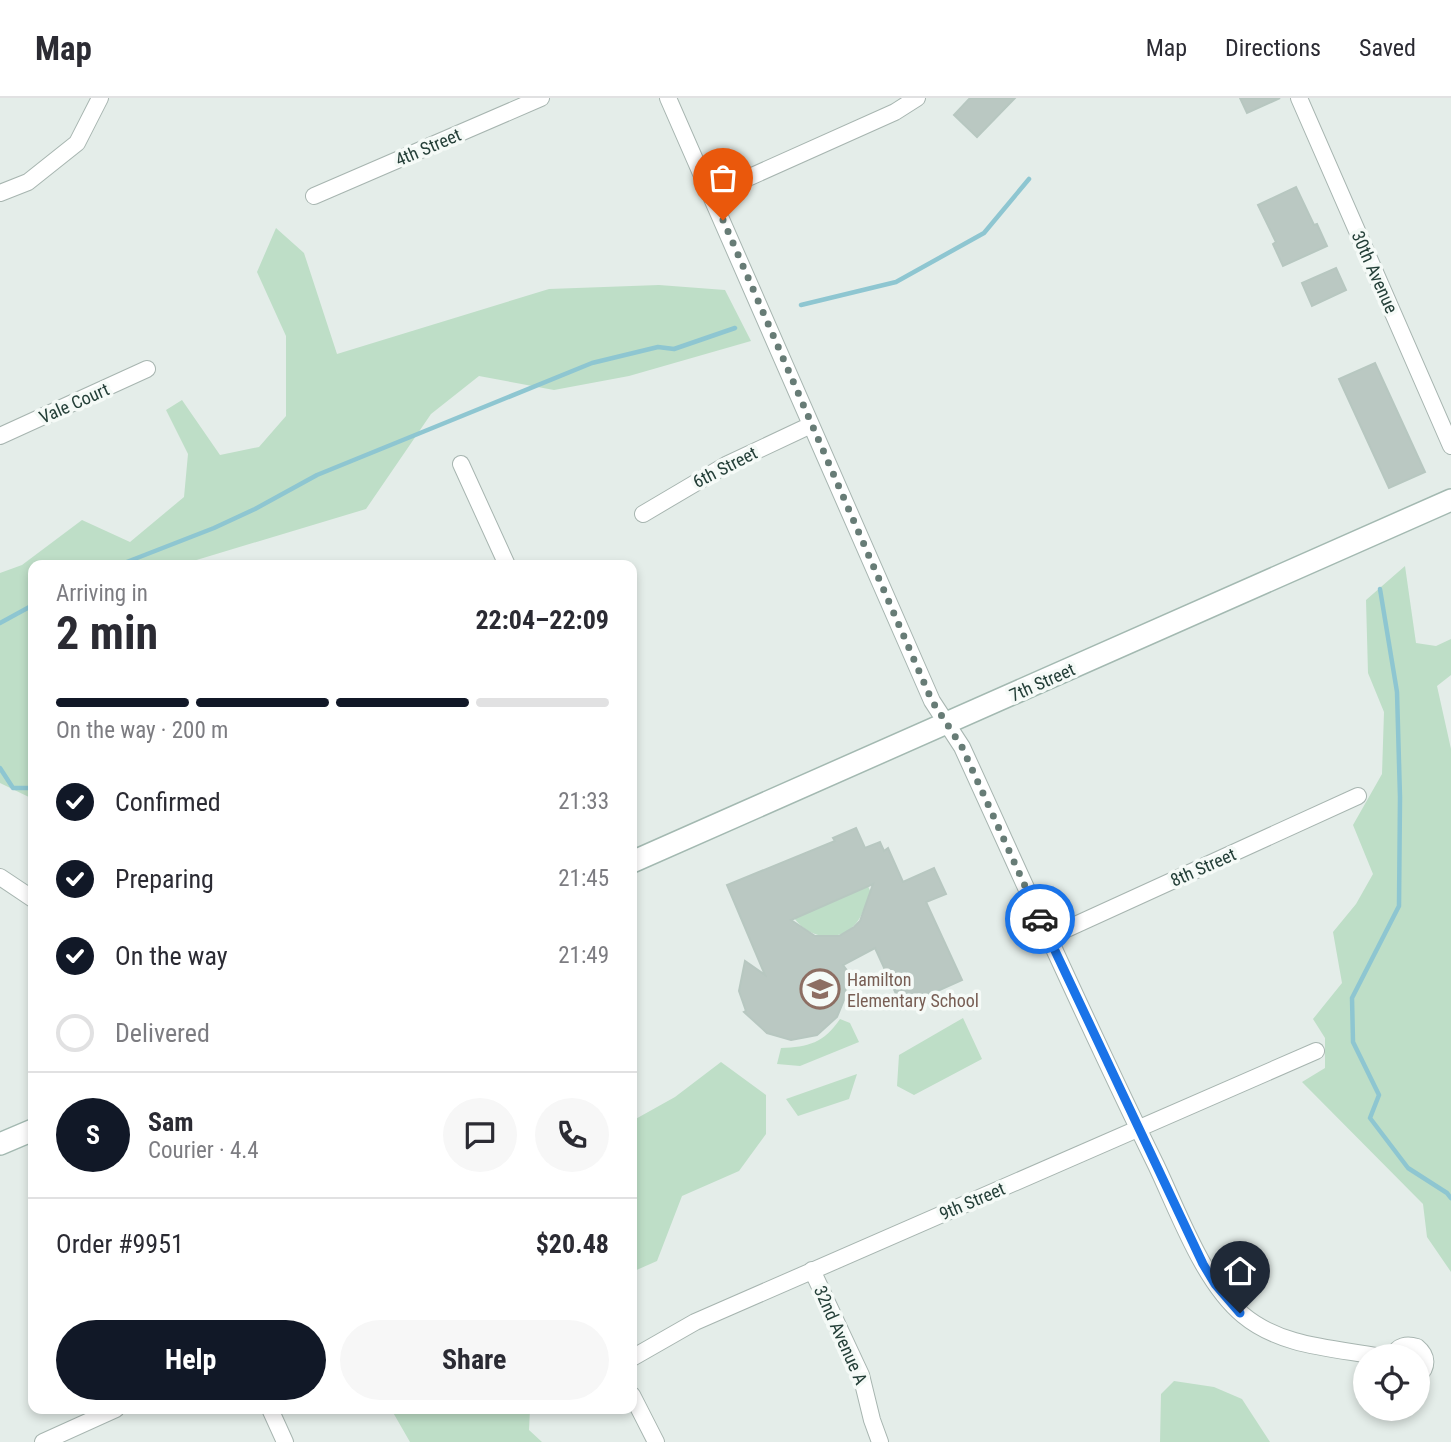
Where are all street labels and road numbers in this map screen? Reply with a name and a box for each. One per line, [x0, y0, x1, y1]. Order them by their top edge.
street label: 4th Street [392, 124, 464, 170]
street label: 30th Avenue [1348, 228, 1402, 316]
street label: Vale Court [36, 378, 112, 428]
street label: 6th Street [689, 442, 761, 492]
street label: 7th Street [1006, 658, 1078, 706]
street label: 8th Street [1167, 843, 1239, 891]
street label: 9th Street [936, 1178, 1008, 1224]
street label: 32nd Avenue A [810, 1282, 872, 1388]

